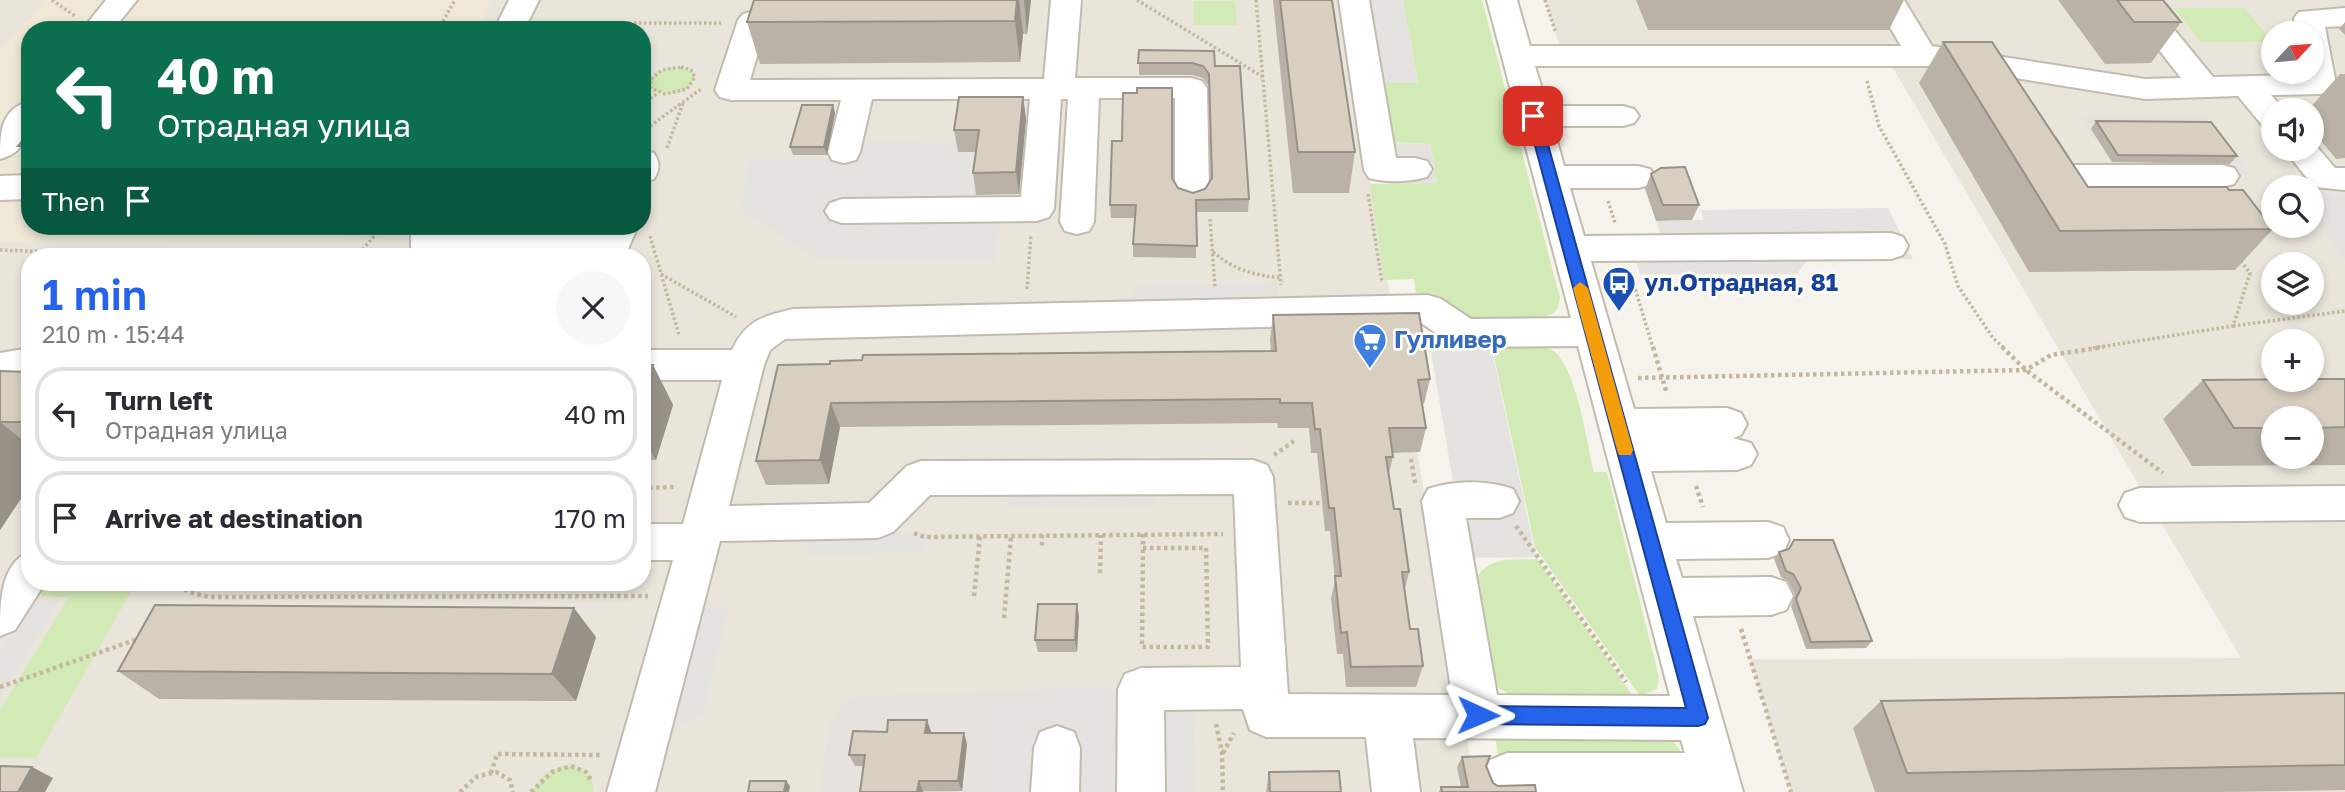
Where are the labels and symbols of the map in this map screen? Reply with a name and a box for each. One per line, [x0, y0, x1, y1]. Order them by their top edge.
north arrow [2261, 21, 2324, 84]
pin [1503, 86, 1563, 146]
bus stop icon: ул.Отрадная, 81 [1600, 264, 1638, 313]
place label: ул.Отрадная, 81 [1644, 267, 1838, 296]
supermarket icon: Гулливер [1351, 321, 1389, 370]
place label: Гулливер [1394, 324, 1507, 353]
position arrow [1441, 678, 1515, 752]

